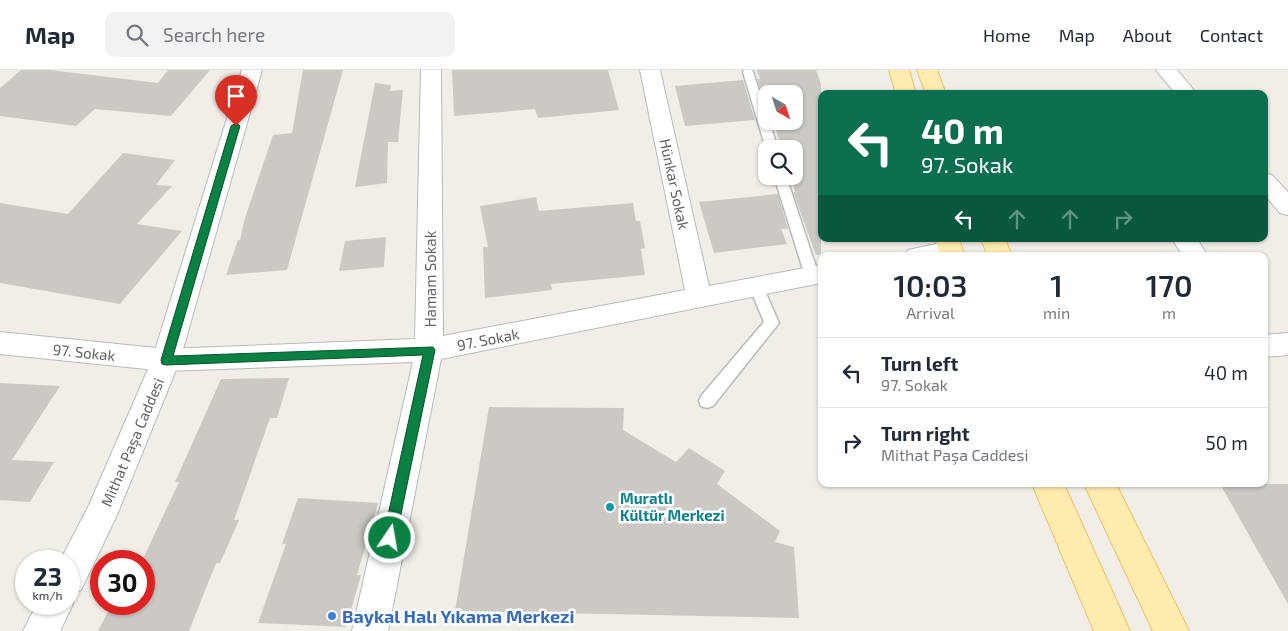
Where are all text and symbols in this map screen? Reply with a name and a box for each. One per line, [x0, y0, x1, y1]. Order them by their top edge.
search box [105, 12, 455, 57]
text: Map [25, 20, 75, 49]
icon: search [123, 21, 151, 49]
text: Search here [163, 23, 265, 46]
text: Home [983, 24, 1031, 46]
text: Map [1059, 24, 1095, 46]
text: About [1123, 24, 1172, 46]
text: Contact [1200, 24, 1263, 46]
pin [215, 75, 257, 126]
icon: arrive [222, 82, 250, 110]
north arrow [758, 85, 802, 130]
map controls [758, 85, 803, 185]
text: 40 m [921, 109, 1004, 151]
icon: left [838, 110, 903, 175]
street label: Hünkar Sokak [657, 137, 694, 232]
button: search [758, 140, 803, 185]
text: 97. Sokak [921, 151, 1013, 177]
icon: left [950, 205, 978, 233]
icon: ahead [1003, 205, 1031, 233]
icon: ahead [1056, 205, 1084, 233]
icon: right [1109, 205, 1137, 233]
street label: Hamam Sokak [421, 230, 439, 327]
text: 10:03 [893, 267, 967, 303]
text: 1 [1050, 267, 1063, 303]
text: 170 [1146, 267, 1192, 303]
text: Arrival [906, 303, 955, 322]
text: min [1043, 303, 1070, 322]
text: m [1162, 303, 1176, 322]
street label: 97. Sokak [455, 324, 521, 354]
street label: 97. Sokak [52, 340, 117, 364]
text: Turn left [881, 352, 958, 375]
icon: left [838, 359, 866, 387]
text: 40 m [1204, 361, 1248, 384]
street label: Mithat Paşa Caddesi [97, 375, 168, 510]
text: 97. Sokak [881, 375, 948, 394]
text: Turn right [881, 422, 969, 445]
icon: right [838, 429, 866, 457]
text: 50 m [1205, 431, 1248, 454]
text: Mithat Paşa Caddesi [881, 445, 1028, 464]
place label: Muratlı Kültür Merkezi [620, 489, 725, 524]
marker: Muratlı Kültür Merkezi [604, 501, 616, 513]
position arrow [363, 511, 415, 563]
speed limit sign: 30 [90, 550, 155, 615]
text: 23 [33, 561, 62, 591]
text: km/h [33, 588, 62, 602]
place label: Baykal Halı Yıkama Merkezi [342, 605, 575, 627]
marker: Baykal Halı Yıkama Merkezi [326, 610, 338, 622]

